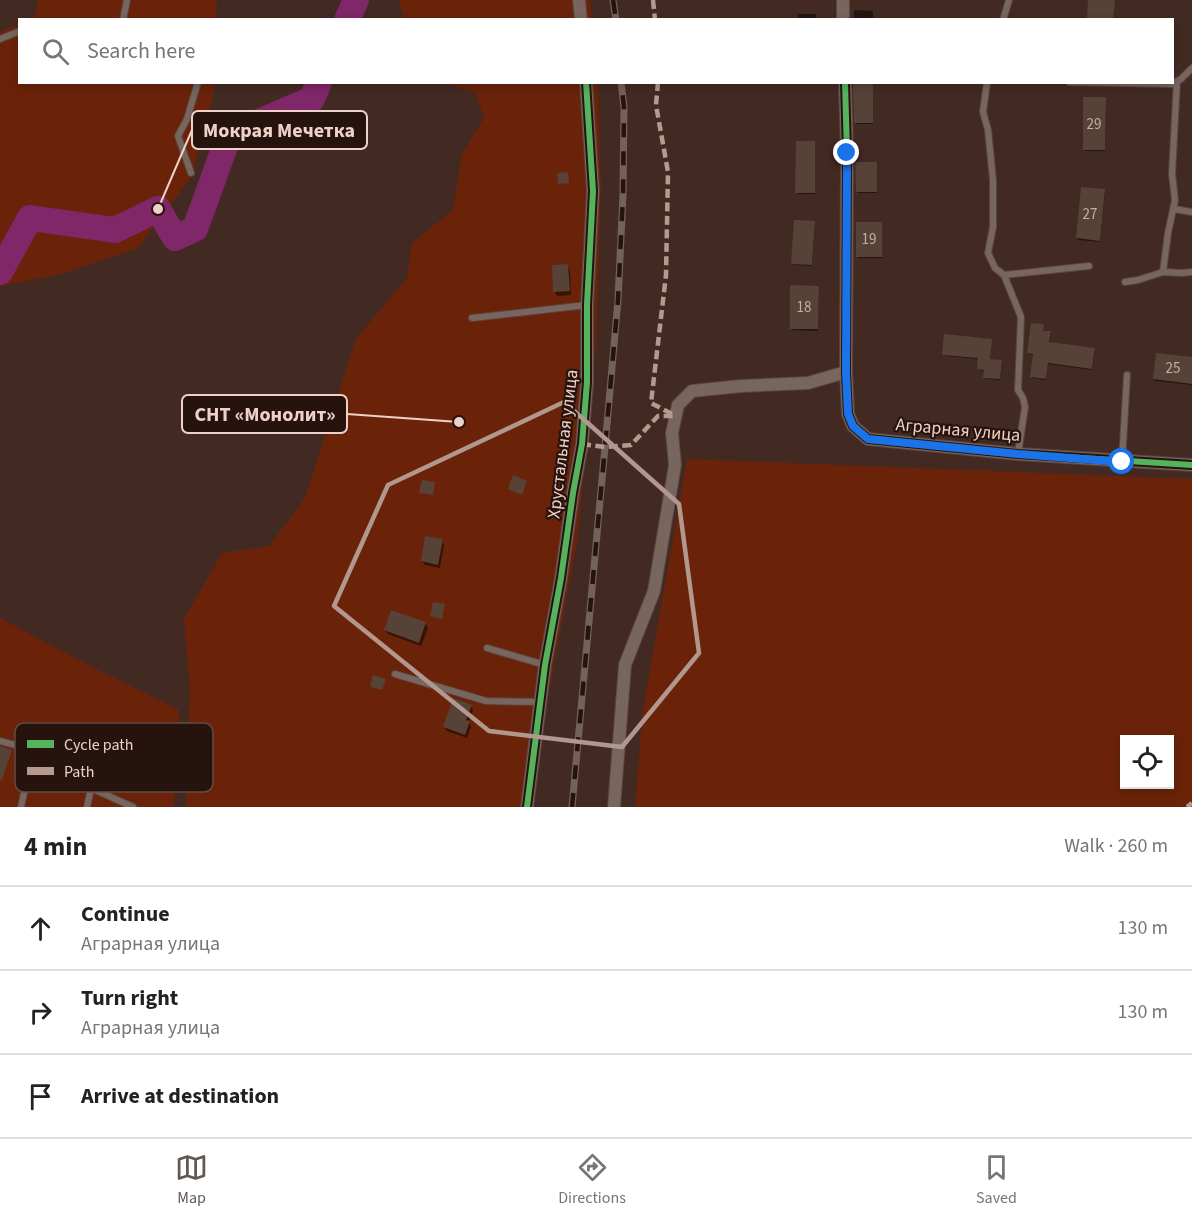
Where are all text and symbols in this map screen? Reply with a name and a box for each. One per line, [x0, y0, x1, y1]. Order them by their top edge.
search box [18, 18, 1174, 84]
icon: search [39, 35, 72, 68]
text: Search here [87, 35, 195, 67]
callout: Мокрая Мечетка [192, 111, 367, 149]
house number: 29 [1087, 114, 1101, 135]
text: Мокрая Мечетка [203, 117, 355, 145]
route end [833, 139, 859, 165]
house number: 27 [1083, 204, 1097, 225]
house number: 19 [862, 229, 876, 250]
house number: 18 [797, 297, 811, 318]
house number: 25 [1166, 358, 1180, 379]
street label: Хрустальная улица [541, 368, 585, 520]
callout: СНТ «Монолит» [182, 395, 347, 433]
text: СНТ «Монолит» [194, 401, 336, 429]
street label: Аграрная улица [895, 412, 1021, 448]
route start [1108, 448, 1134, 474]
legend [15, 723, 213, 792]
text: Cycle path [64, 734, 133, 756]
map controls [1120, 735, 1174, 789]
button: locate [1120, 735, 1174, 789]
text: Path [64, 761, 94, 783]
text: 4 min [24, 828, 87, 865]
text: Walk · 260 m [1064, 832, 1168, 860]
text: Continue [81, 898, 170, 930]
icon: ahead [24, 912, 57, 945]
text: 130 m [1118, 914, 1168, 942]
text: Аграрная улица [81, 930, 220, 958]
text: Turn right [81, 982, 178, 1014]
icon: right [24, 996, 57, 1029]
text: 130 m [1118, 998, 1168, 1026]
text: Аграрная улица [81, 1014, 220, 1042]
icon: arrive [24, 1080, 57, 1113]
text: Arrive at destination [81, 1080, 279, 1112]
tab: Map [175, 1151, 208, 1209]
tab: Directions [558, 1151, 626, 1209]
tab: Saved [976, 1151, 1017, 1209]

